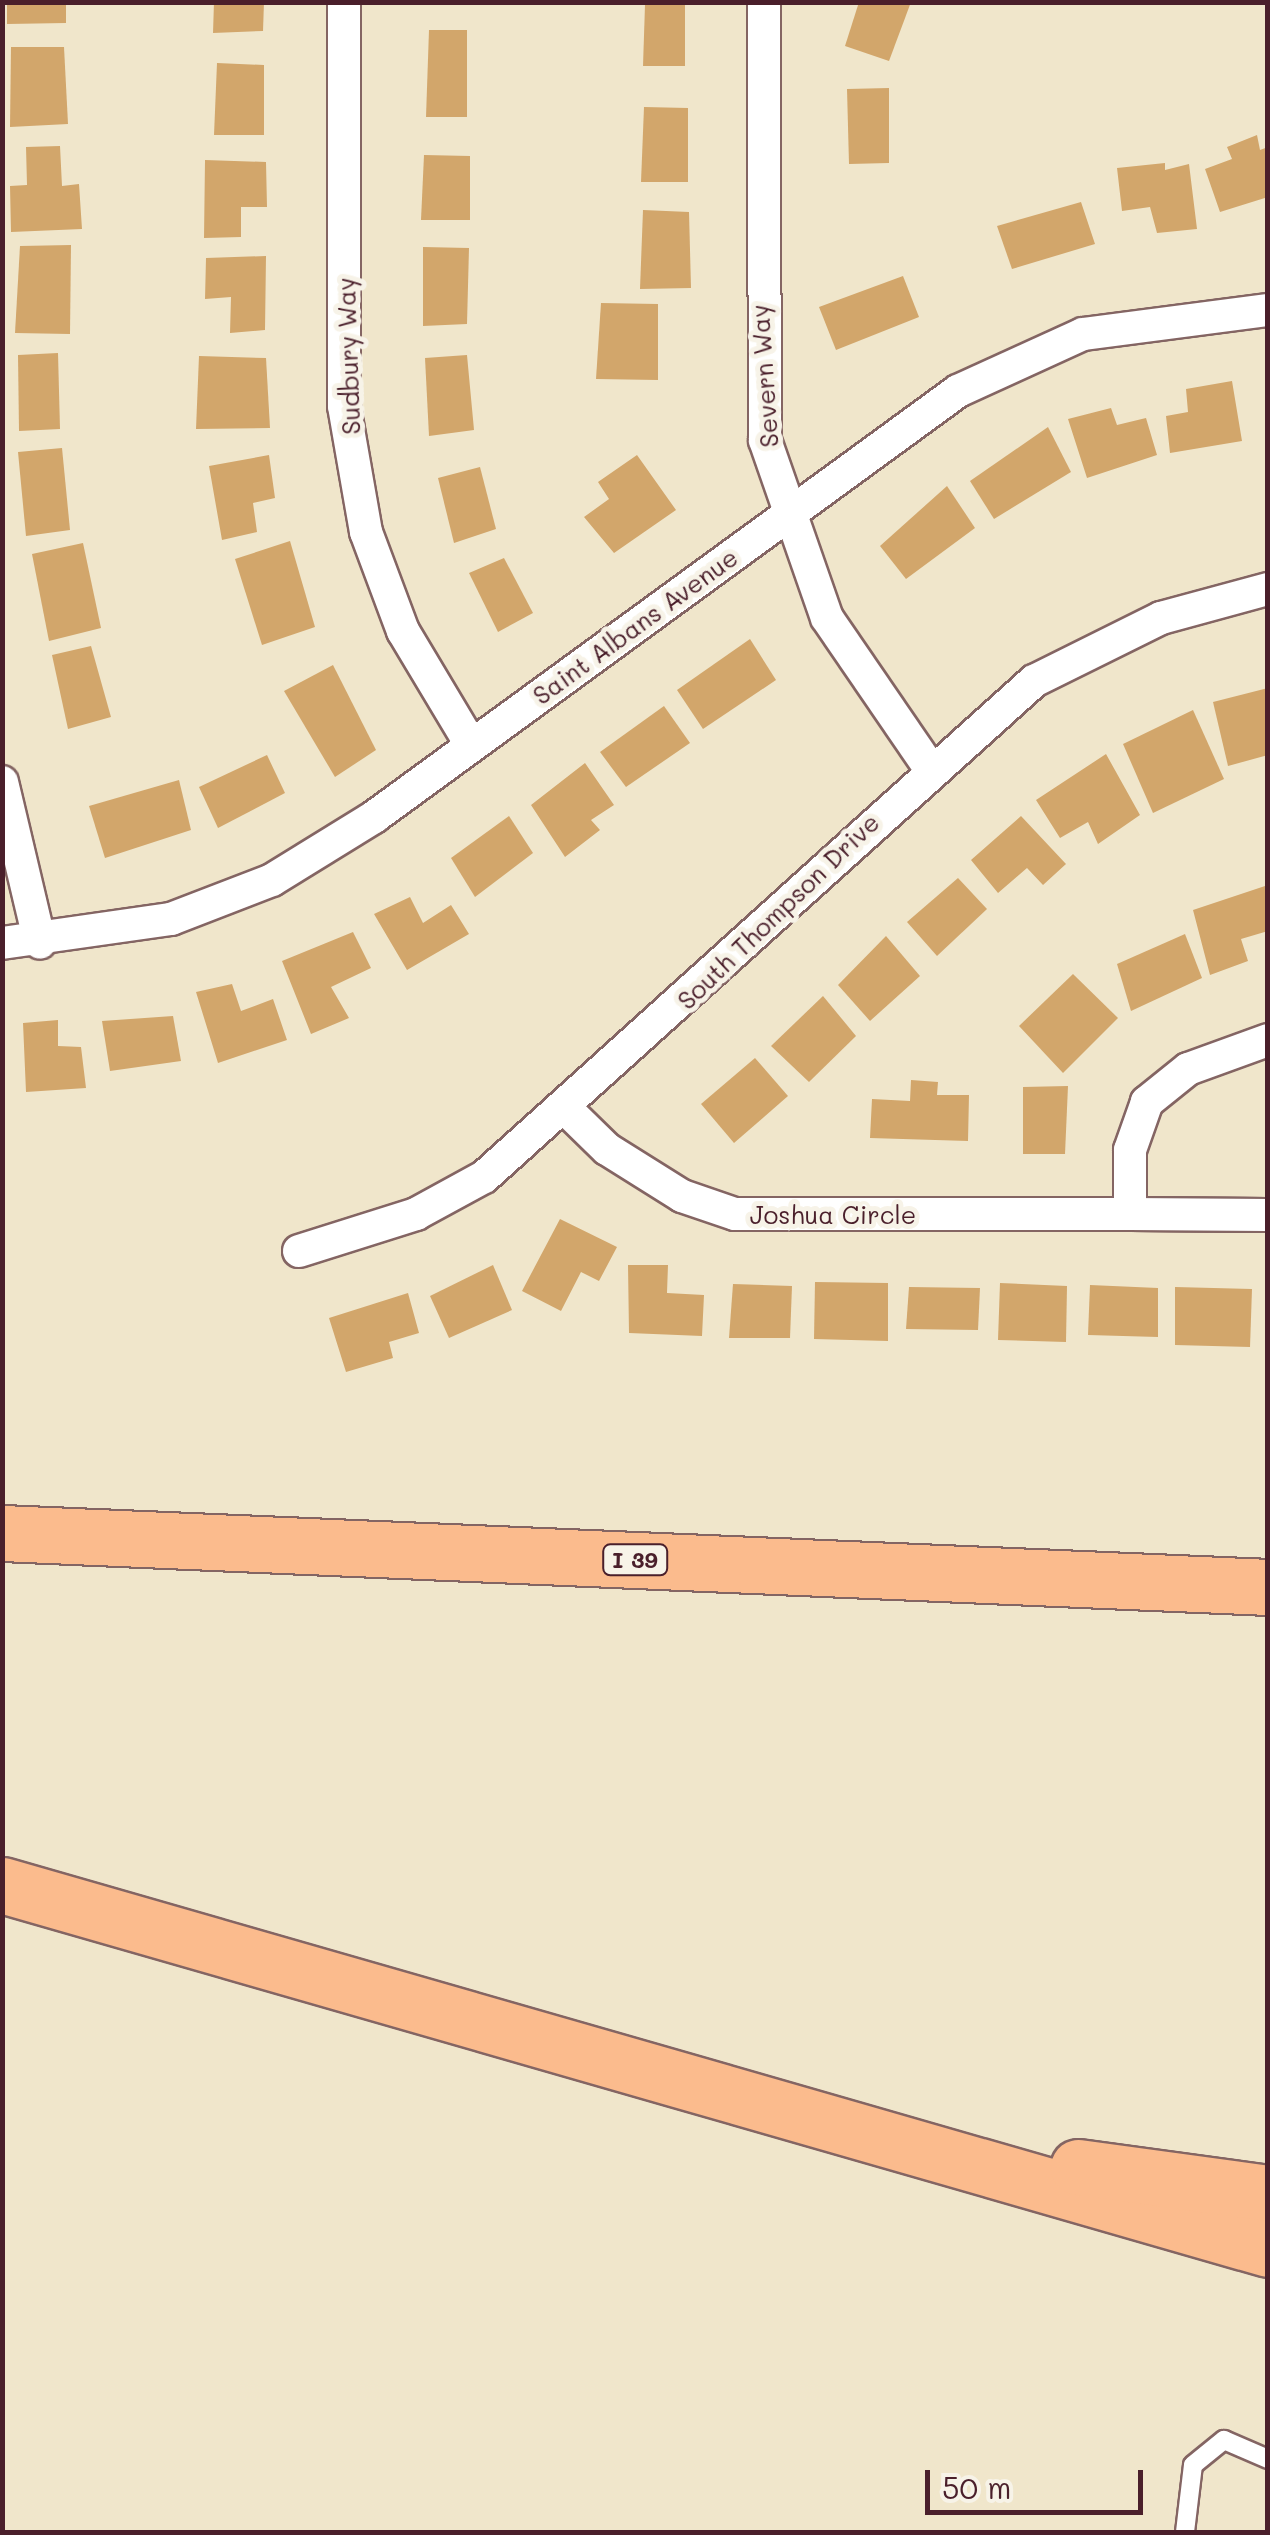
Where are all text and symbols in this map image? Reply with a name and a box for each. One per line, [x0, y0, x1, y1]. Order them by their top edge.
street label: Sudbury Way [330, 277, 366, 435]
street label: Severn Way [744, 304, 784, 448]
street label: Saint Albans Avenue [527, 542, 743, 710]
street label: South Thompson Drive [671, 807, 885, 1015]
street label: Joshua Circle [750, 1199, 916, 1229]
road number: I 39 [600, 1543, 670, 1577]
scale bar [930, 2450, 1148, 2512]
text: 50 m [942, 2467, 1012, 2507]

